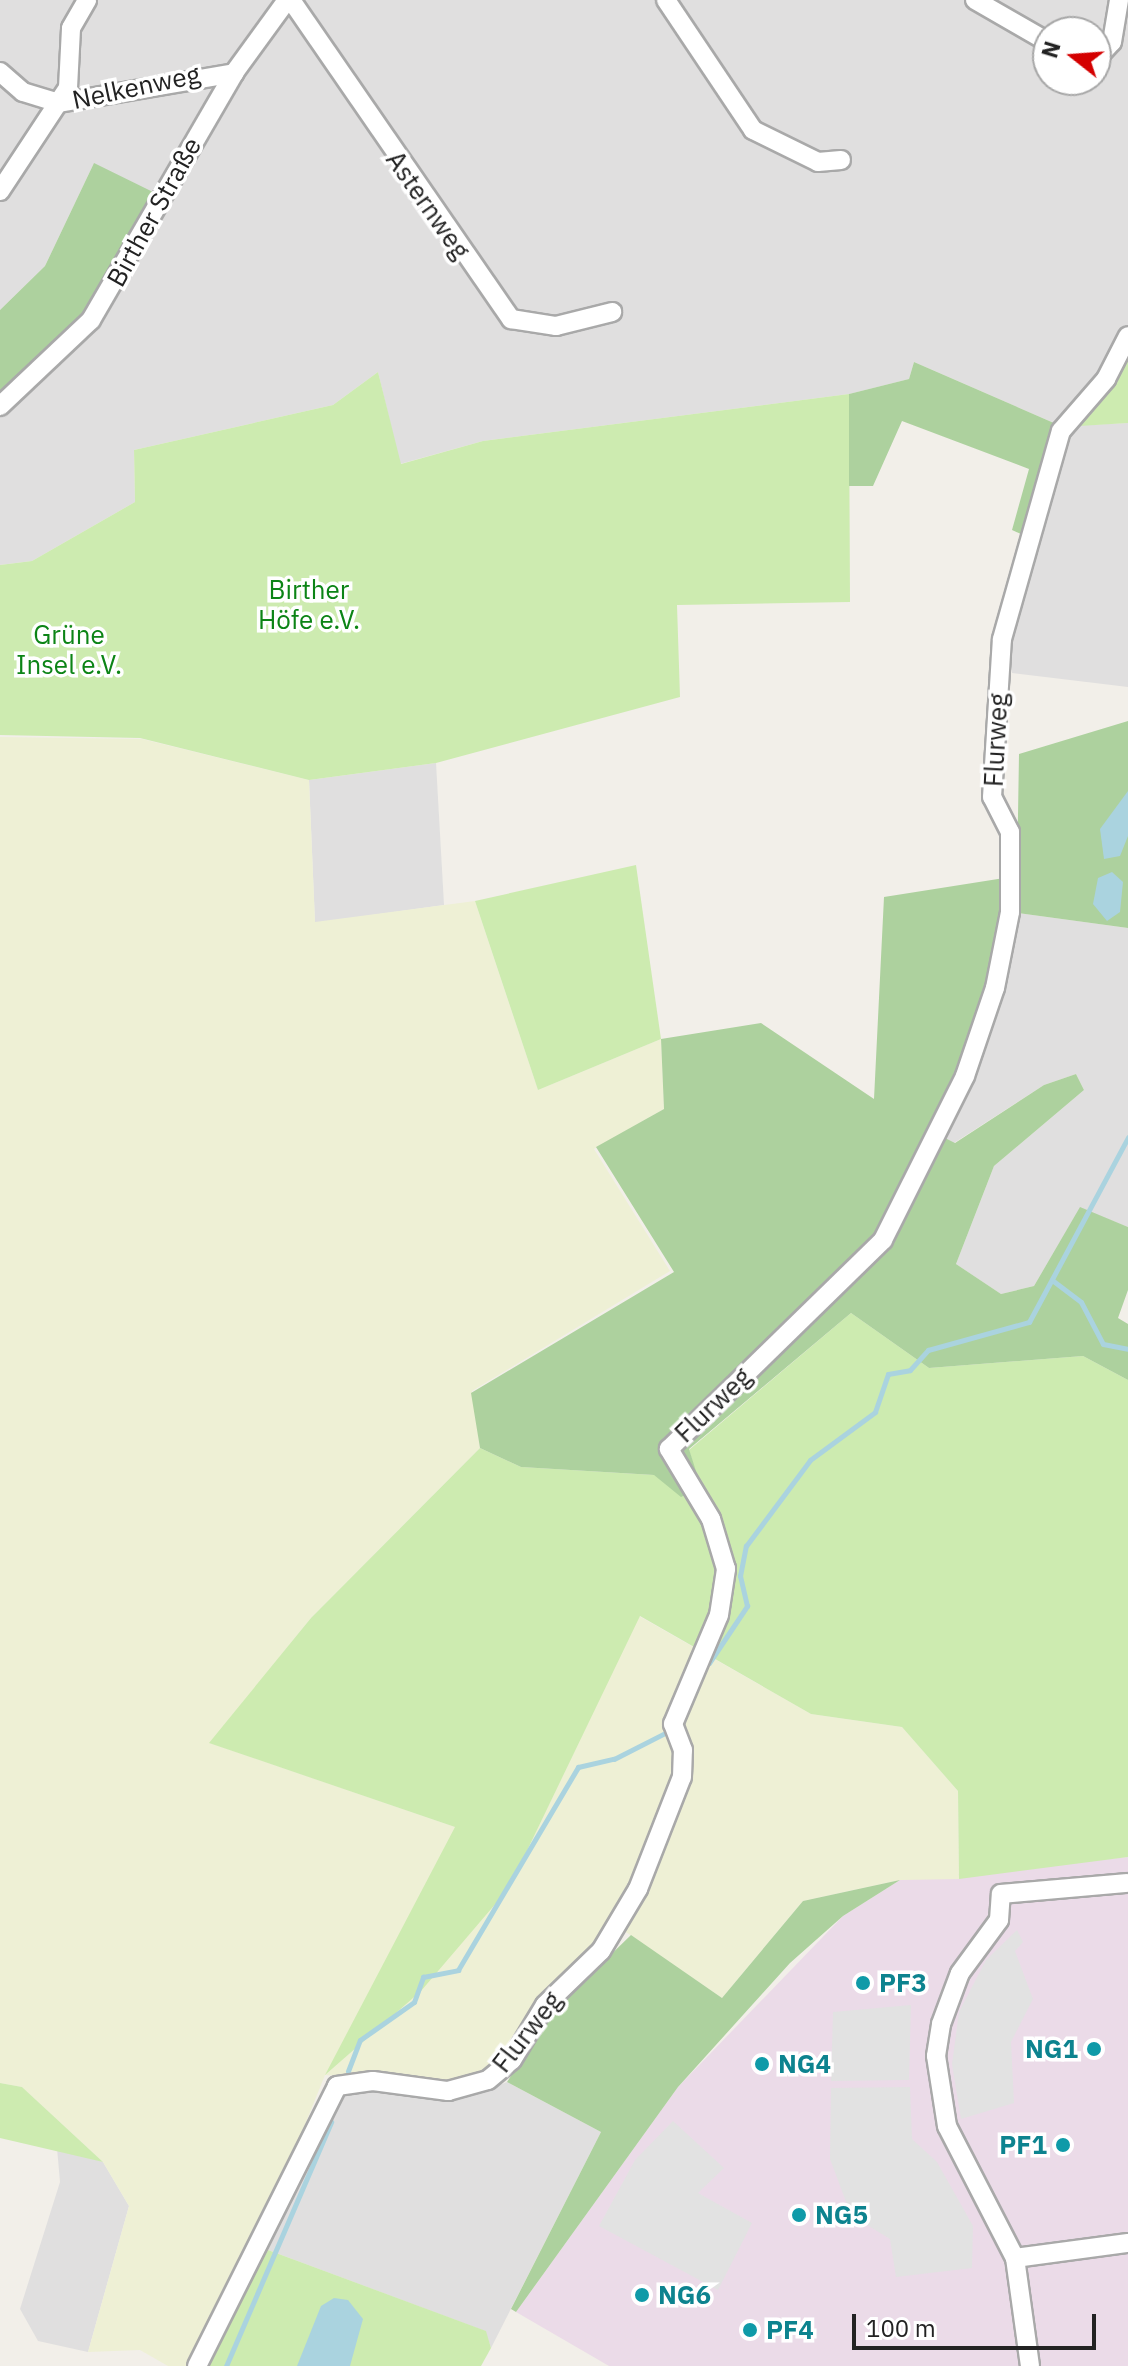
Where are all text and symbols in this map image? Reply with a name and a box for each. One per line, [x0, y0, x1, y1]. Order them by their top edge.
north arrow [1032, 16, 1112, 96]
text: N [1034, 38, 1067, 61]
street label: Nelkenweg [69, 58, 203, 116]
street label: Birther Straße [100, 132, 208, 292]
street label: Asternweg [380, 145, 476, 265]
park label: Birther Höfe e.V. [258, 574, 360, 636]
park label: Grüne Insel e.V. [16, 619, 122, 680]
street label: Flurweg [978, 692, 1014, 788]
street label: Flurweg [668, 1361, 758, 1449]
place label: PF3 [879, 1967, 927, 1999]
marker: PF3 [854, 1974, 872, 1992]
street label: Flurweg [486, 1985, 568, 2079]
place label: NG1 [1025, 2033, 1078, 2065]
marker: NG1 [1085, 2040, 1103, 2058]
place label: NG4 [778, 2048, 831, 2080]
marker: NG4 [753, 2055, 771, 2073]
place label: PF1 [999, 2129, 1047, 2161]
marker: PF1 [1054, 2136, 1072, 2154]
place label: NG5 [815, 2199, 868, 2231]
marker: NG5 [790, 2206, 808, 2224]
place label: NG6 [658, 2279, 711, 2311]
marker: NG6 [633, 2286, 651, 2304]
scale bar [856, 2298, 1100, 2348]
text: 100 m [866, 2312, 936, 2344]
place label: PF4 [766, 2314, 814, 2346]
marker: PF4 [741, 2321, 759, 2339]

